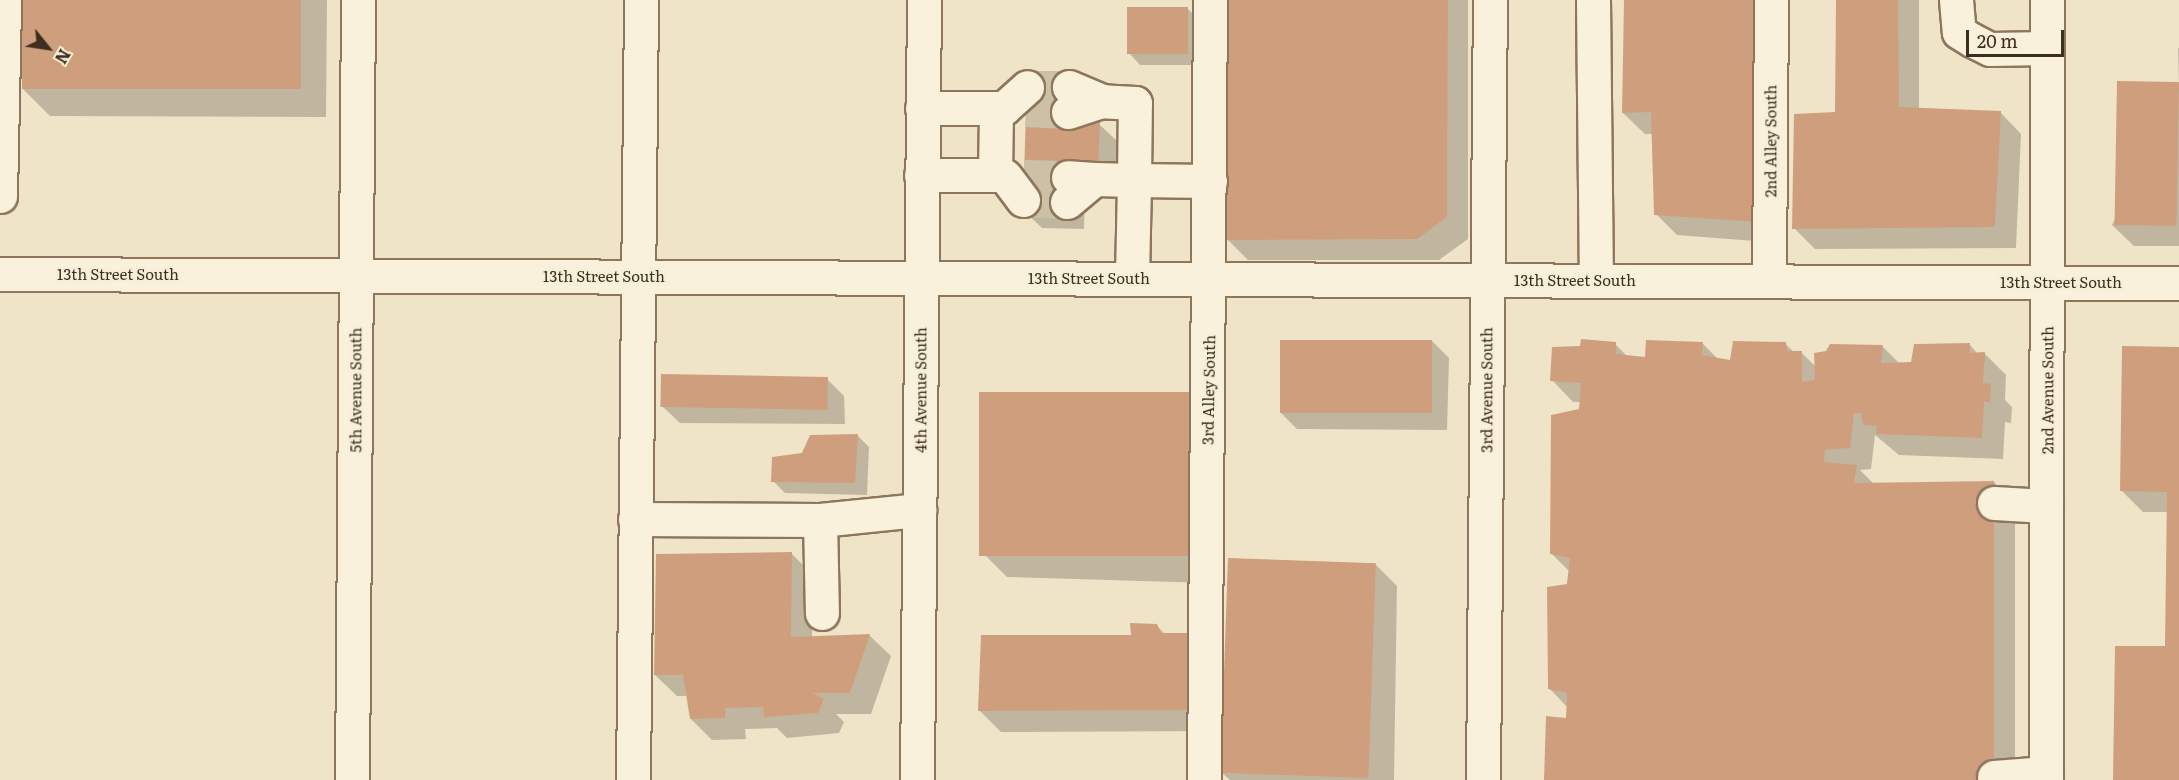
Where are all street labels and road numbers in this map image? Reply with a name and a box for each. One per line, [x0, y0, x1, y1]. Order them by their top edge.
street label: 2nd Alley South [1761, 85, 1779, 197]
street label: 13th Street South [57, 265, 179, 283]
street label: 13th Street South [543, 267, 665, 285]
street label: 13th Street South [1028, 269, 1150, 287]
street label: 13th Street South [1514, 271, 1636, 289]
street label: 13th Street South [2000, 273, 2122, 291]
street label: 2nd Avenue South [2038, 326, 2056, 454]
street label: 5th Avenue South [346, 327, 364, 453]
street label: 4th Avenue South [911, 327, 929, 453]
street label: 3rd Avenue South [1477, 327, 1495, 453]
street label: 3rd Alley South [1198, 335, 1218, 445]

